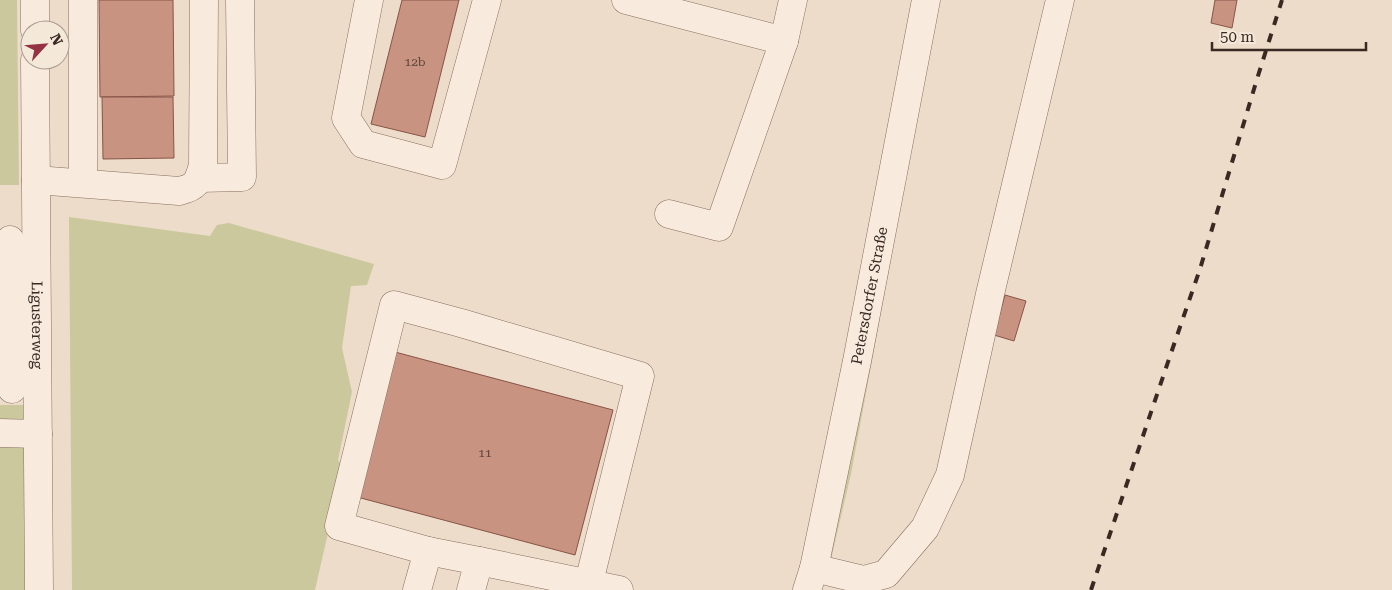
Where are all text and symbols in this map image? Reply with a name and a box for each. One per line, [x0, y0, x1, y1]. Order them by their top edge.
north arrow [20, 20, 70, 70]
scale bar [1212, 20, 1366, 52]
text: 50 m [1220, 28, 1255, 46]
text: N [47, 31, 66, 48]
house number: 12b [404, 55, 426, 69]
street label: Petersdorfer Straße [847, 225, 891, 366]
street label: Ligusterweg [28, 281, 46, 370]
house number: 11 [478, 446, 492, 460]

